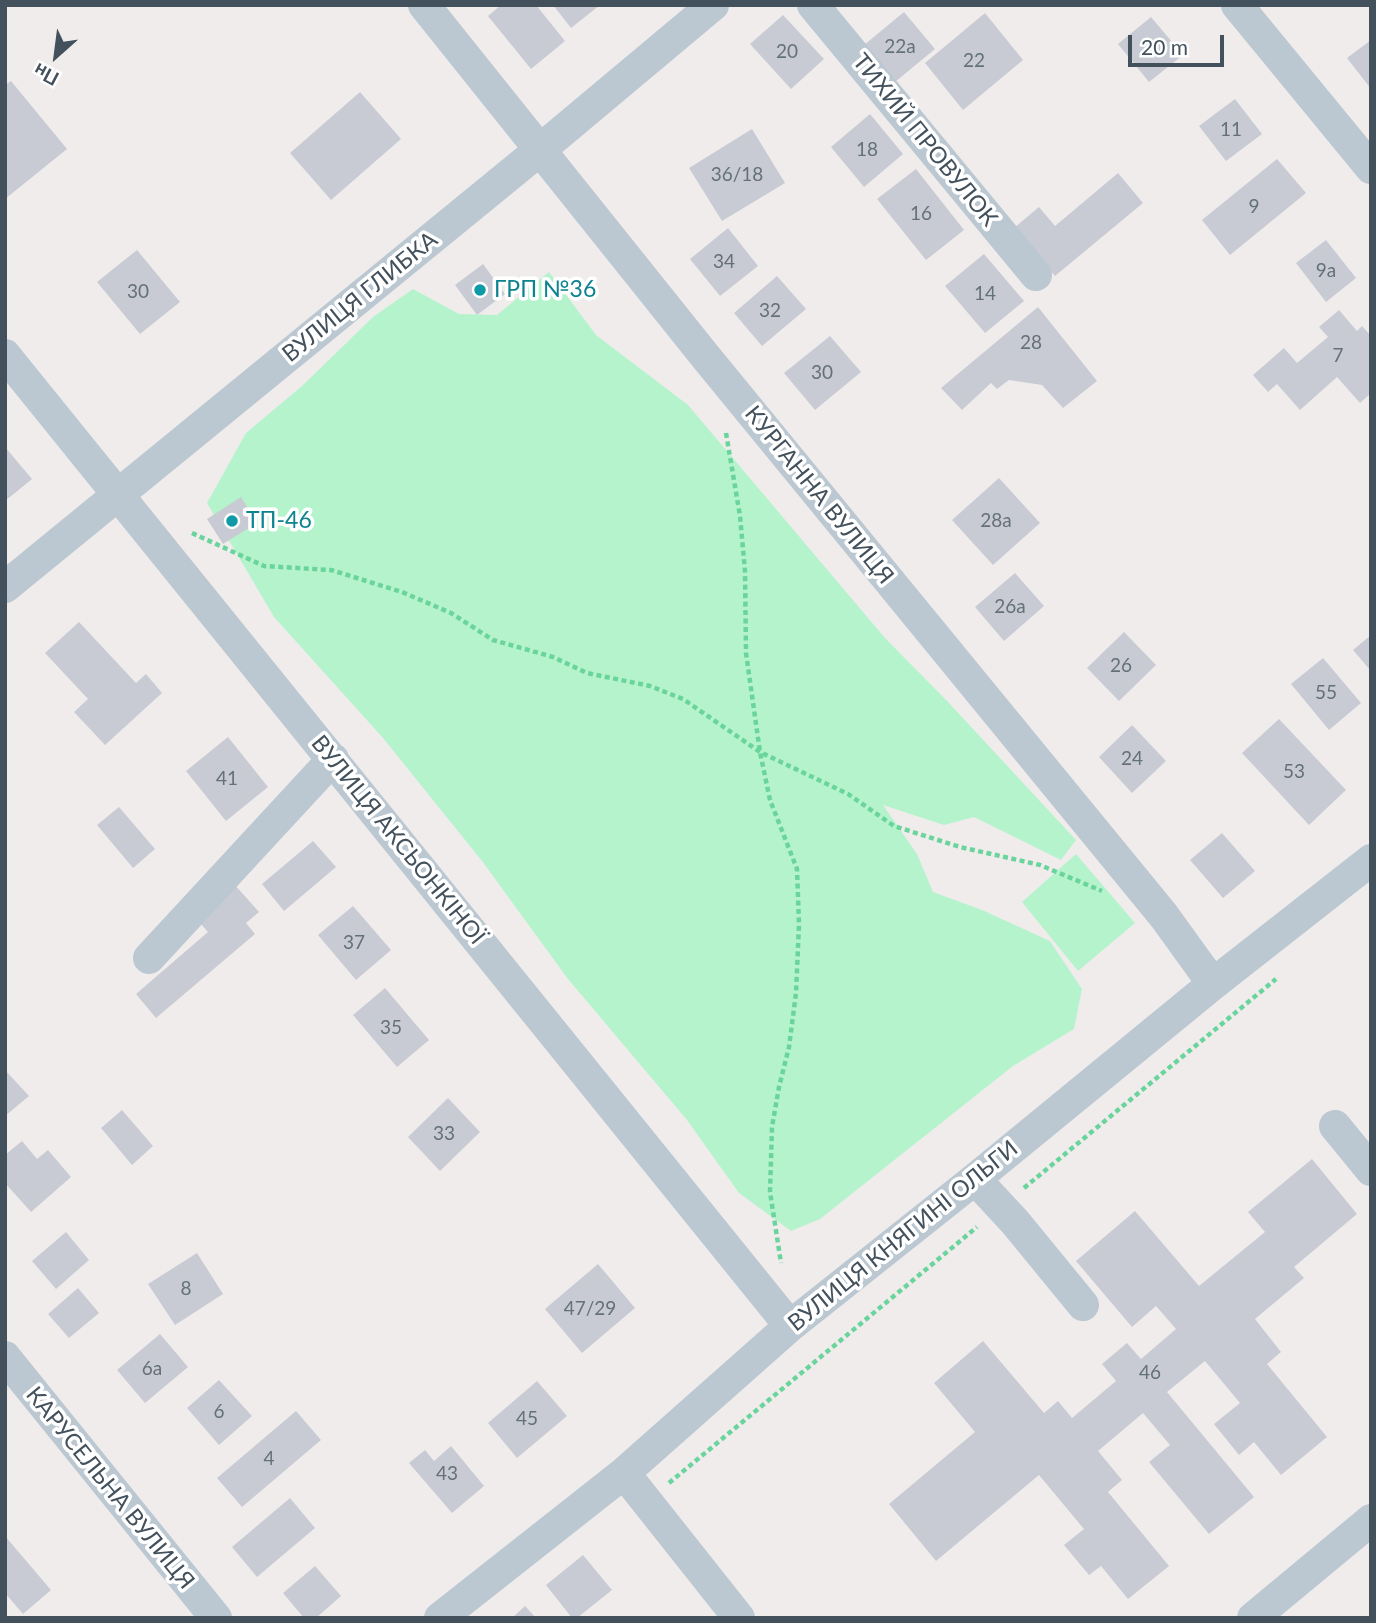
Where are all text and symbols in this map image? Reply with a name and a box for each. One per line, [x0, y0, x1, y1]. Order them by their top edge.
north arrow [21, 21, 91, 91]
scale bar [1131, 21, 1227, 65]
text: 20 m [1141, 34, 1188, 59]
house number: 22а [884, 36, 916, 58]
house number: 20 [776, 41, 798, 63]
street label: ТИХИЙ ПРОВУЛОК [847, 48, 1003, 232]
house number: 22 [963, 50, 985, 72]
text: Пн [30, 59, 62, 91]
house number: 11 [1220, 119, 1242, 141]
house number: 18 [856, 139, 878, 161]
house number: 36/18 [711, 164, 763, 186]
house number: 9 [1248, 196, 1260, 218]
house number: 16 [910, 203, 932, 225]
street label: ВУЛИЦЯ ГЛИБКА [277, 226, 443, 368]
house number: 34 [713, 251, 735, 273]
house number: 9а [1316, 260, 1336, 282]
place label: ГРП №36 [494, 276, 596, 304]
house number: 30 [127, 281, 149, 303]
marker: ГРП №36 [472, 282, 488, 298]
house number: 14 [974, 283, 996, 305]
house number: 32 [759, 300, 781, 322]
house number: 28 [1020, 332, 1042, 354]
house number: 7 [1332, 345, 1344, 367]
house number: 30 [811, 362, 833, 384]
street label: КУРГАННА ВУЛИЦЯ [739, 400, 899, 590]
place label: ТП-46 [246, 507, 312, 535]
house number: 28а [980, 510, 1012, 532]
marker: ТП-46 [224, 513, 240, 529]
house number: 26а [994, 596, 1026, 618]
house number: 26 [1110, 655, 1132, 677]
house number: 55 [1315, 682, 1337, 704]
street label: ВУЛИЦЯ АКСЬОНКІНОЇ [305, 730, 491, 950]
house number: 24 [1121, 748, 1143, 770]
house number: 53 [1283, 761, 1305, 783]
house number: 41 [216, 768, 238, 790]
house number: 37 [343, 932, 365, 954]
house number: 35 [380, 1017, 402, 1039]
house number: 33 [433, 1123, 455, 1145]
street label: ВУЛИЦЯ КНЯГИНІ ОЛЬГИ [783, 1135, 1023, 1337]
house number: 8 [180, 1278, 192, 1300]
house number: 47/29 [564, 1298, 616, 1320]
house number: 6а [142, 1358, 162, 1380]
house number: 46 [1139, 1362, 1161, 1384]
street label: КАРУСЕЛЬНА ВУЛИЦЯ [20, 1381, 200, 1595]
house number: 6 [213, 1401, 225, 1423]
house number: 45 [516, 1408, 538, 1430]
house number: 4 [263, 1448, 275, 1470]
house number: 43 [436, 1463, 458, 1485]

